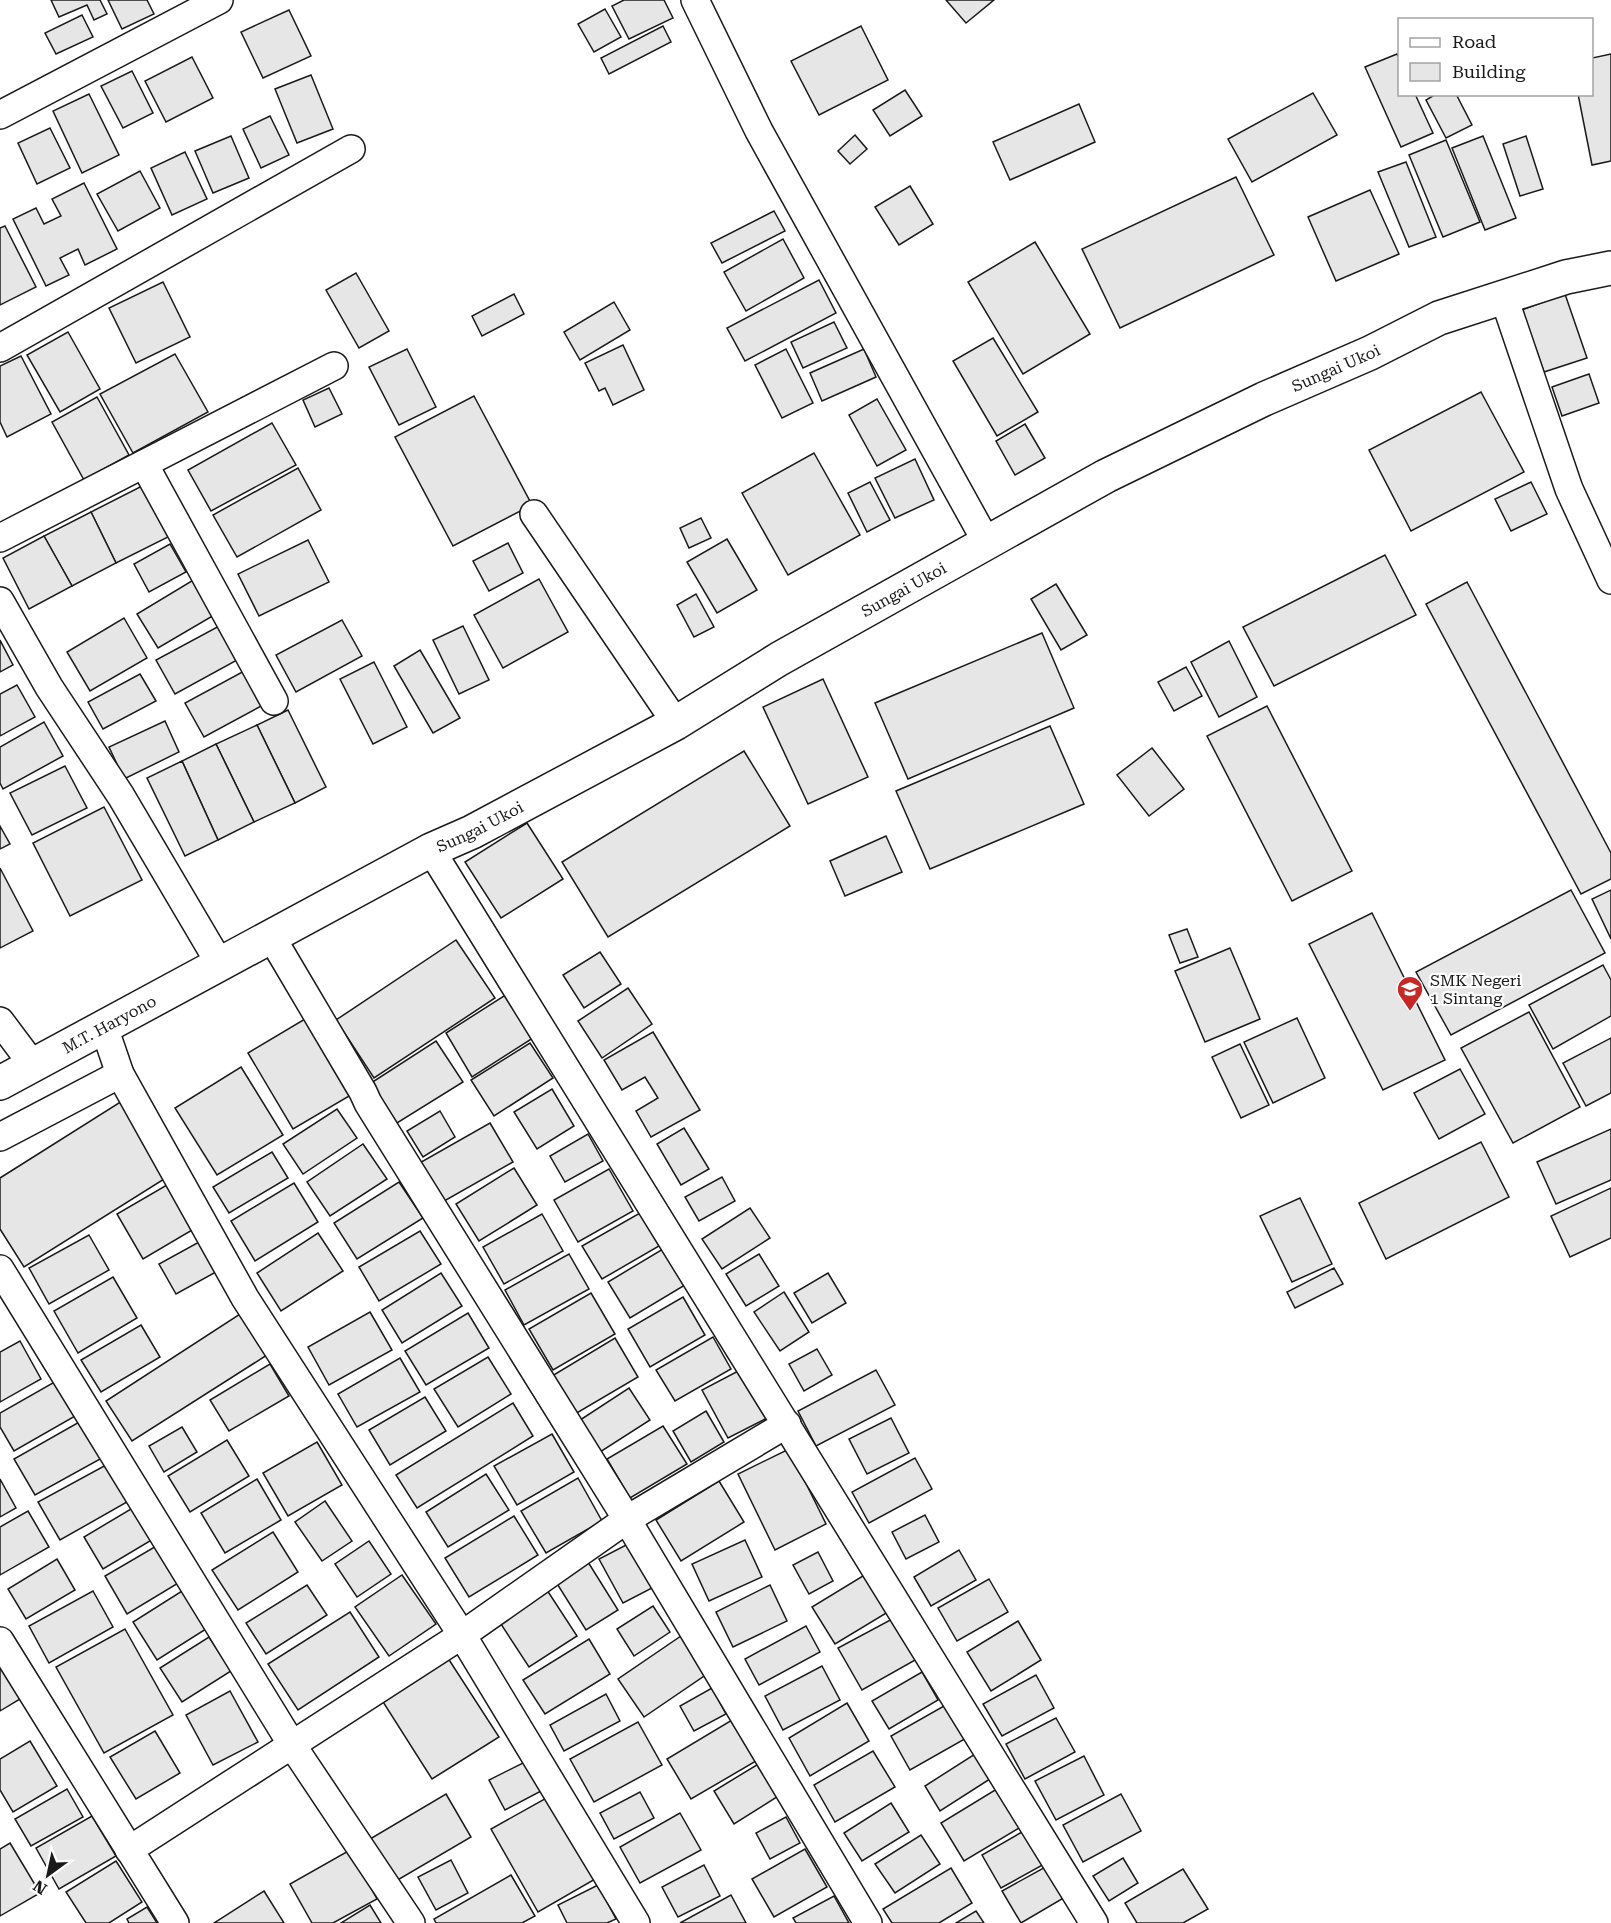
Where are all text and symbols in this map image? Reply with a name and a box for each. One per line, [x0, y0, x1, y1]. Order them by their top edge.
legend [1398, 18, 1593, 96]
text: Road [1452, 31, 1497, 52]
text: Building [1452, 61, 1526, 82]
street label: Sungai Ukoi [1289, 340, 1383, 395]
street label: Sungai Ukoi [858, 558, 949, 621]
street label: Sungai Ukoi [433, 797, 526, 856]
place label: SMK Negeri 1 Sintang [1430, 971, 1521, 1008]
school or university icon: SMK Negeri 1 Sintang [1395, 974, 1425, 1012]
street label: M.T. Haryono [59, 991, 159, 1057]
north arrow [18, 1845, 78, 1905]
text: N [30, 1876, 50, 1898]

